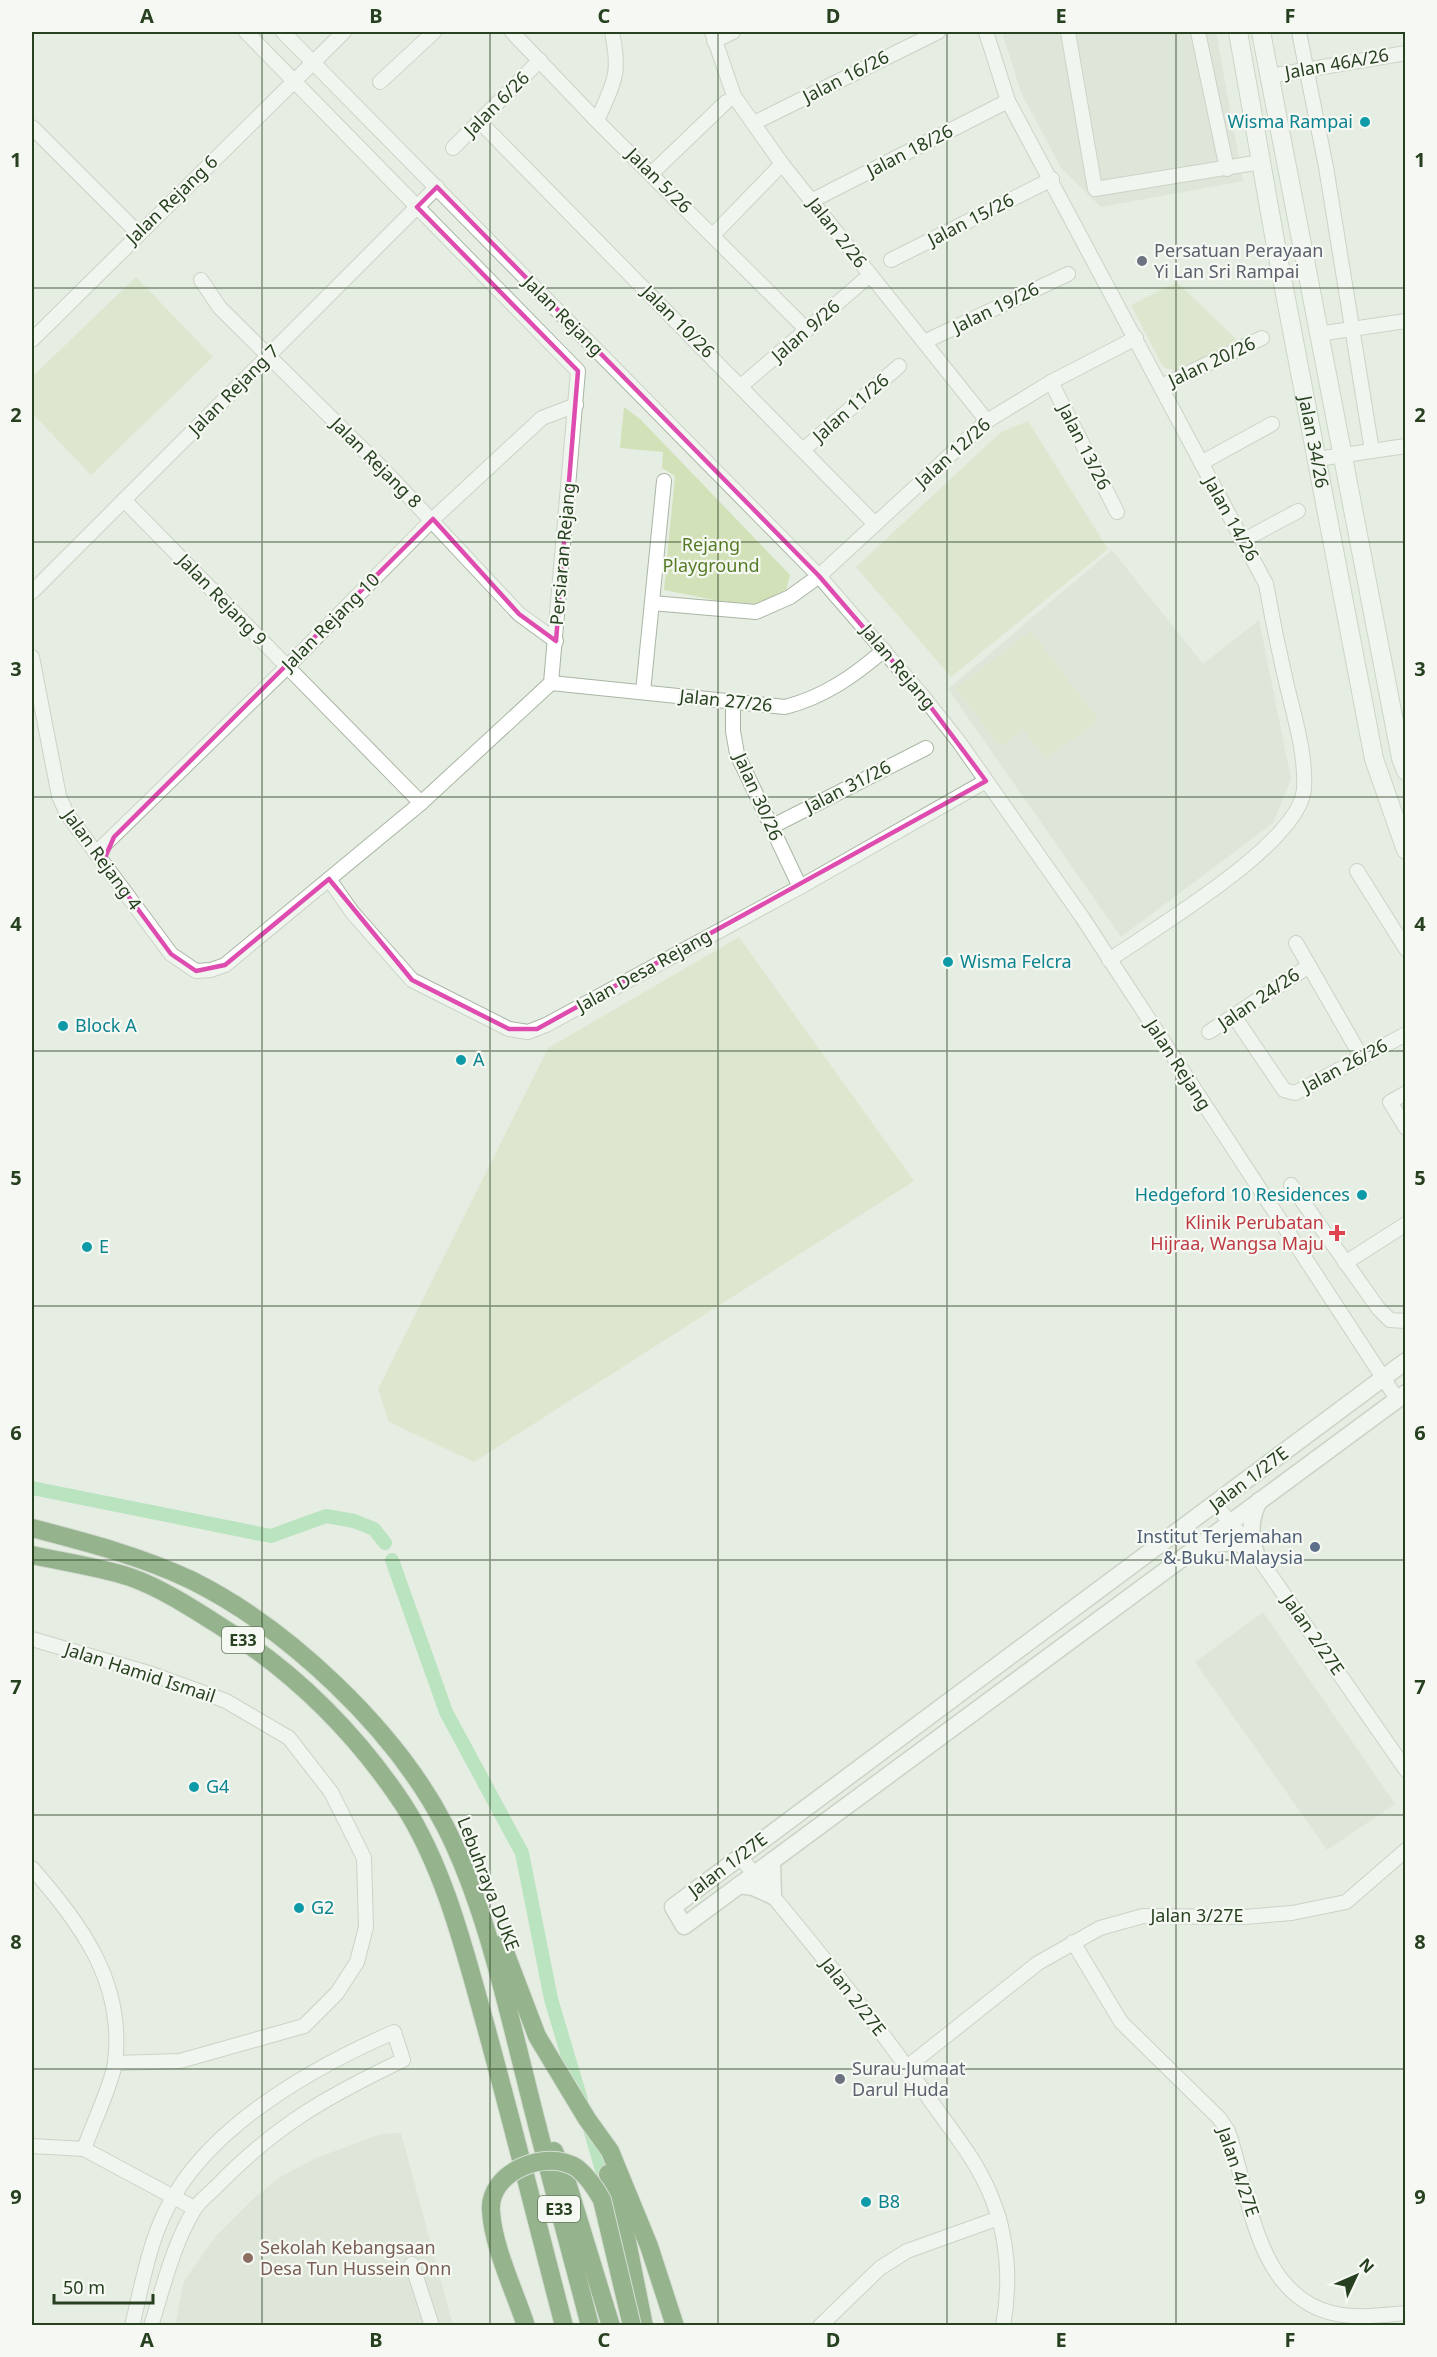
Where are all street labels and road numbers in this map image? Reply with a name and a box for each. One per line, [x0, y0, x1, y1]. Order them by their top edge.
street label: Jalan 46A/26 [1281, 42, 1391, 84]
street label: Jalan 16/26 [797, 44, 893, 109]
street label: Jalan 6/26 [457, 65, 534, 143]
street label: Jalan 18/26 [861, 118, 957, 183]
street label: Jalan 5/26 [620, 141, 698, 218]
street label: Jalan Rejang 6 [119, 149, 222, 251]
street label: Jalan 15/26 [922, 187, 1018, 252]
street label: Jalan 2/26 [802, 191, 873, 273]
street label: Jalan Rejang [517, 269, 609, 360]
street label: Jalan 19/26 [947, 276, 1043, 339]
street label: Jalan 10/26 [636, 278, 720, 363]
street label: Jalan 9/26 [765, 294, 845, 368]
street label: Jalan 20/26 [1162, 330, 1259, 393]
street label: Jalan Rejang 7 [181, 339, 284, 441]
street label: Jalan 11/26 [806, 368, 893, 448]
street label: Jalan 34/26 [1293, 392, 1335, 490]
street label: Jalan 13/26 [1052, 398, 1117, 494]
street label: Jalan Rejang 8 [325, 410, 427, 513]
street label: Jalan 12/26 [908, 412, 995, 494]
street label: Jalan 14/26 [1198, 470, 1265, 565]
street label: Persiaran Rejang [544, 482, 580, 626]
street label: Jalan Rejang 9 [171, 547, 273, 650]
street label: Jalan Rejang 10 [275, 567, 384, 677]
street label: Jalan Rejang [855, 617, 941, 714]
street label: Jalan 27/26 [676, 683, 774, 717]
street label: Jalan 30/26 [728, 747, 789, 844]
street label: Jalan 31/26 [799, 754, 895, 819]
street label: Jalan Rejang 4 [57, 803, 147, 915]
street label: Jalan Desa Rejang [570, 923, 715, 1018]
street label: Jalan 24/26 [1211, 962, 1304, 1035]
street label: Jalan Rejang [1139, 1013, 1217, 1115]
street label: Jalan 26/26 [1296, 1033, 1391, 1099]
street label: Jalan 1/27E [1202, 1441, 1293, 1517]
street label: Jalan 2/27E [1276, 1588, 1350, 1679]
road number: E33 [222, 1627, 264, 1653]
street label: Jalan Hamid Ismail [60, 1636, 219, 1708]
street label: Lebuhraya DUKE [452, 1813, 525, 1954]
street label: Jalan 1/27E [681, 1827, 772, 1903]
street label: Jalan 3/27E [1148, 1903, 1244, 1927]
street label: Jalan 2/27E [814, 1951, 892, 2040]
street label: Jalan 4/27E [1212, 2122, 1265, 2220]
road number: E33 [538, 2196, 580, 2222]

